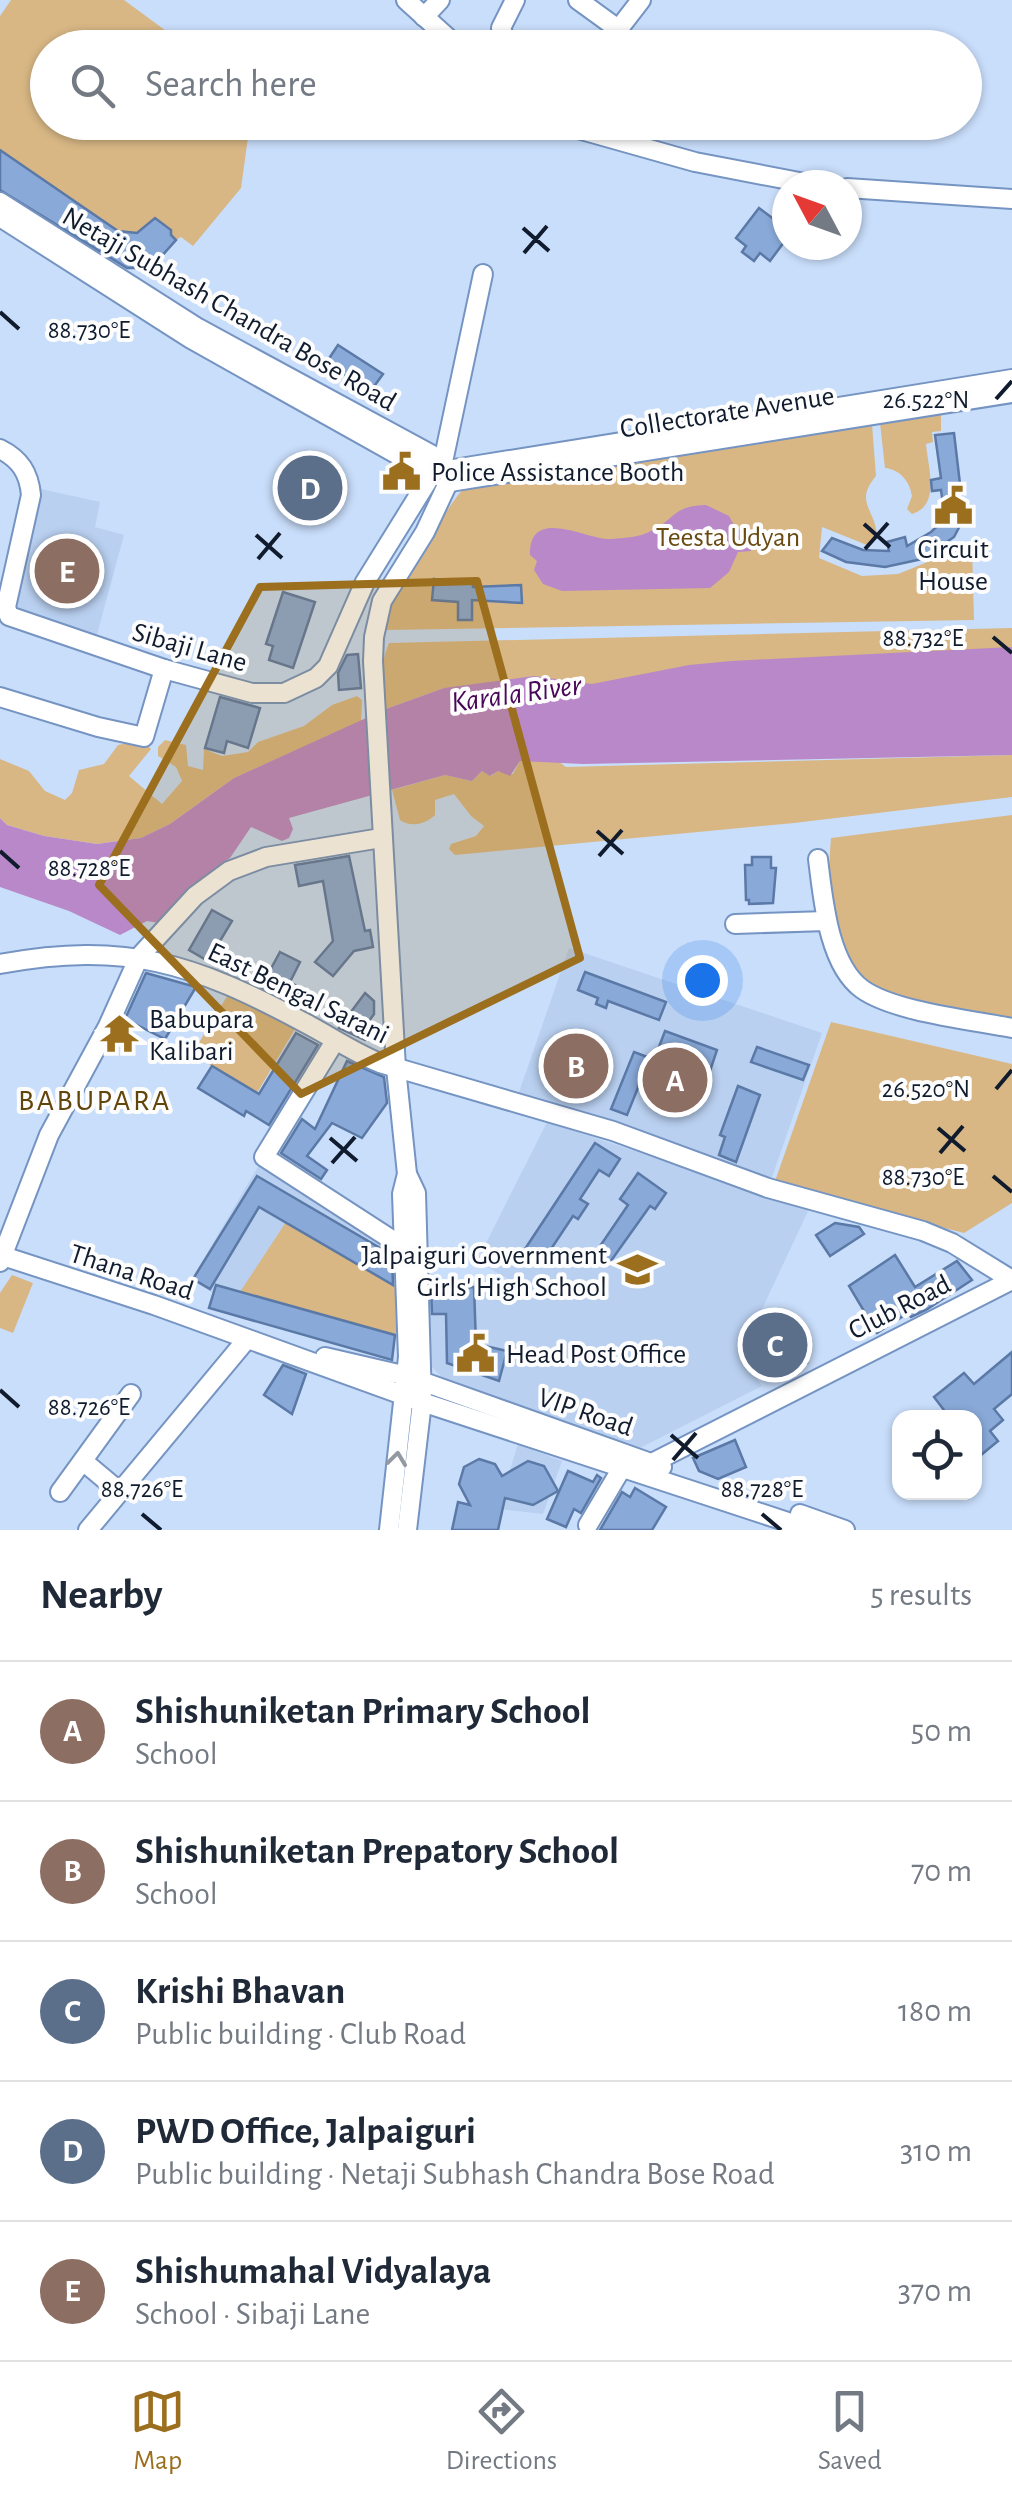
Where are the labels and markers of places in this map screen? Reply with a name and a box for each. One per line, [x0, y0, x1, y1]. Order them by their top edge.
pin: D [278, 450, 342, 526]
public building icon: Police Assistance Booth [380, 450, 422, 492]
place label: Police Assistance Booth [431, 459, 684, 487]
public building icon: Circuit House [932, 484, 974, 526]
pin: E [34, 534, 100, 608]
place label: Circuit House [917, 536, 989, 596]
place label: Babupara Kalibari [149, 1006, 254, 1066]
temple icon: Babupara Kalibari [98, 1013, 140, 1055]
pin: B [544, 1028, 608, 1104]
pin: A [642, 1042, 708, 1118]
place label: Jalpaiguri Government Girls' High School [361, 1242, 607, 1302]
school or university icon: Jalpaiguri Government Girls' High School [616, 1249, 658, 1291]
pin: C [742, 1308, 808, 1382]
public building icon: Head Post Office [455, 1332, 497, 1374]
place label: Head Post Office [506, 1341, 686, 1369]

